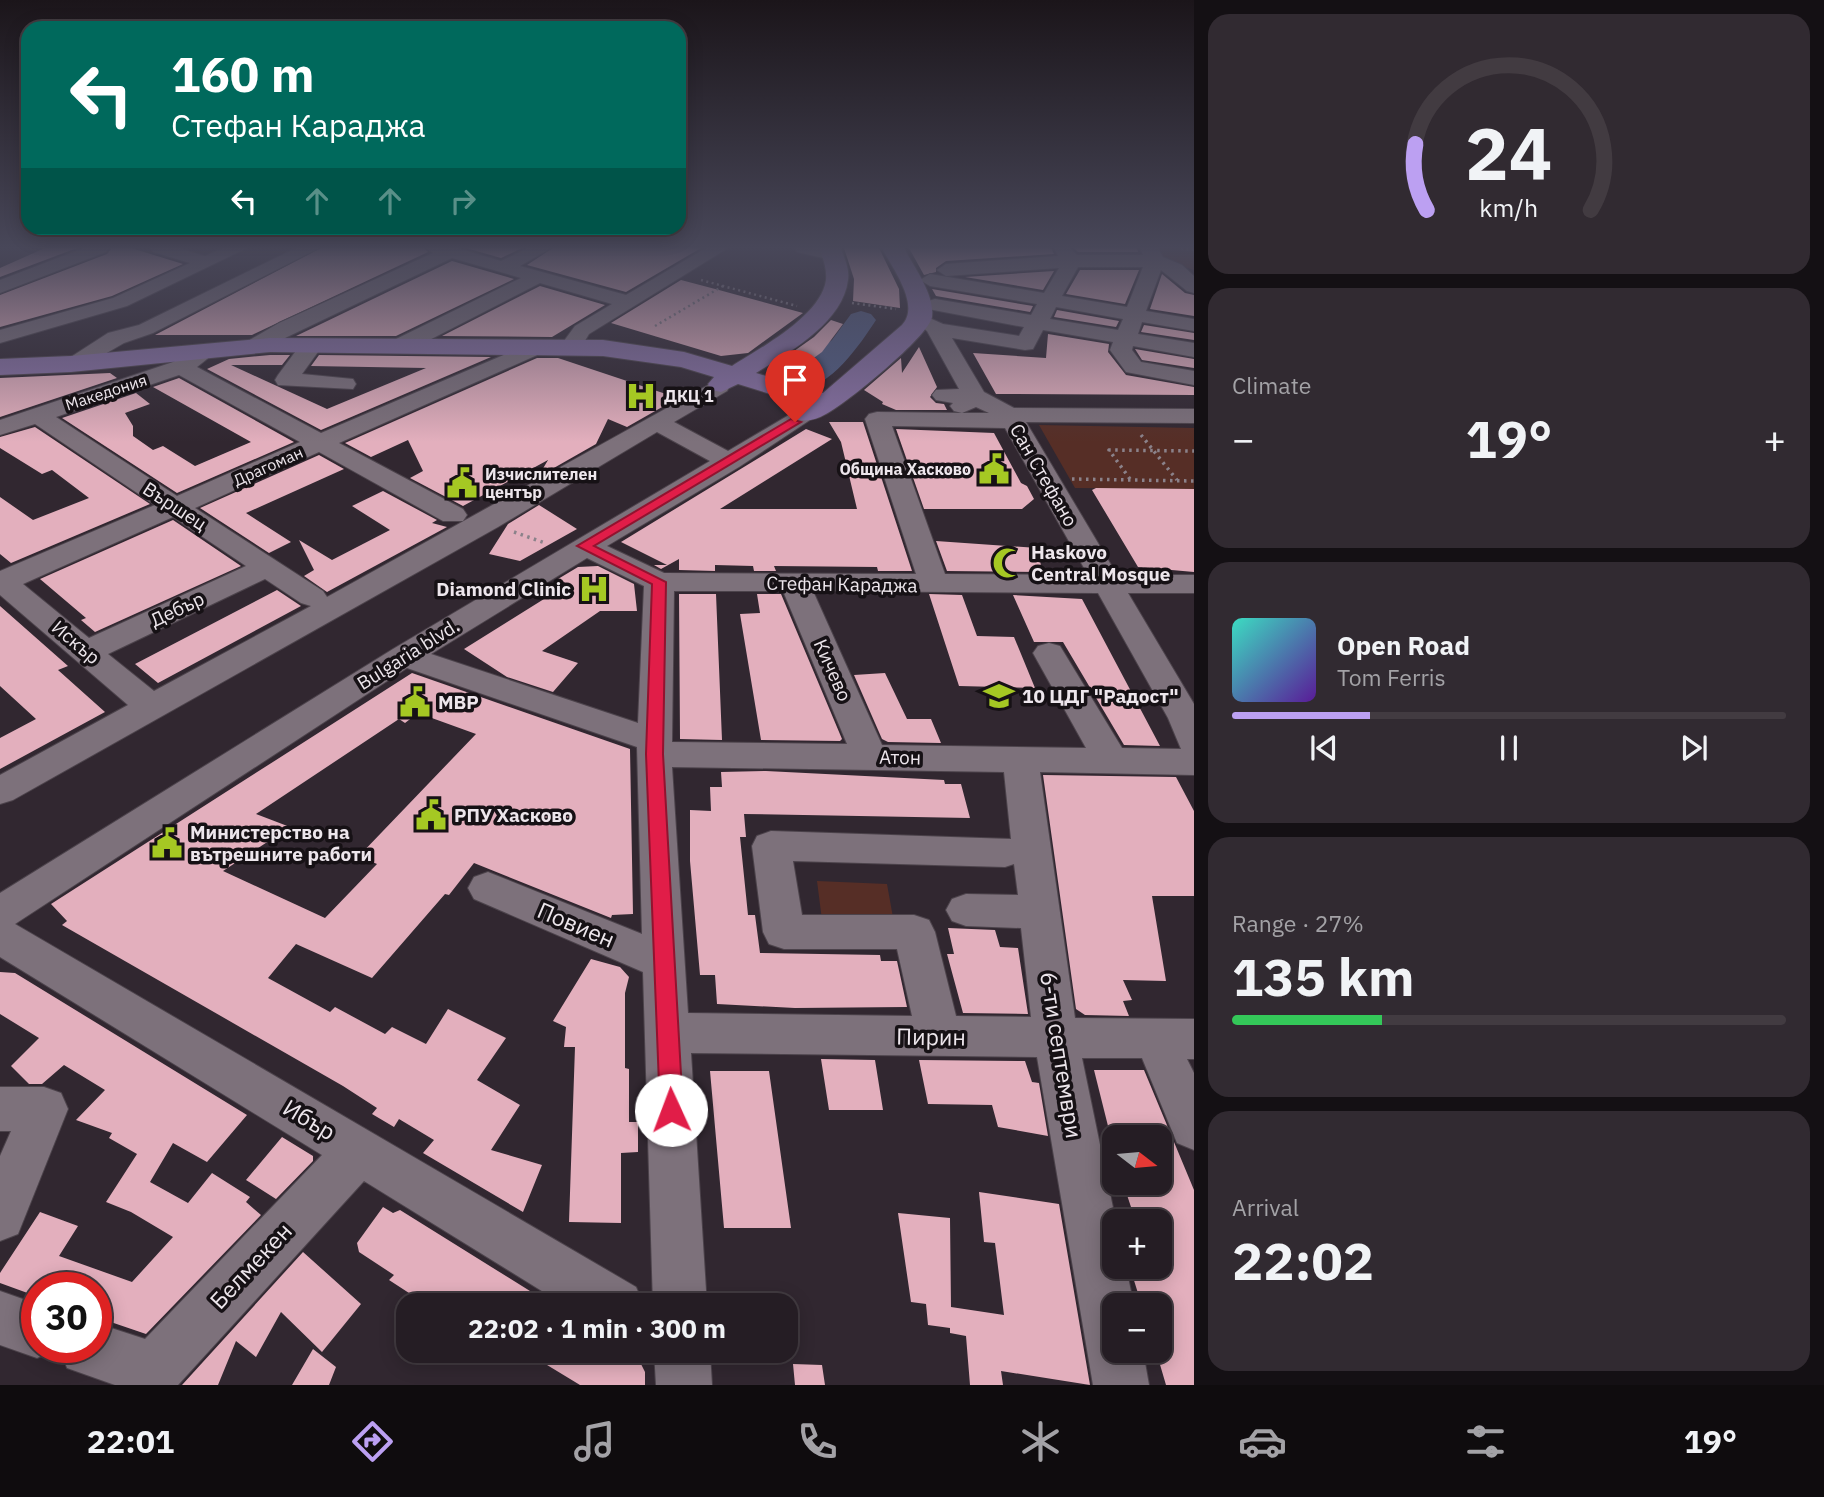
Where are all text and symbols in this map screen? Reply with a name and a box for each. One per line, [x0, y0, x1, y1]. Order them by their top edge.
text: 160 m [171, 42, 315, 105]
icon: left [56, 49, 147, 140]
text: Стефан Караджа [171, 104, 426, 146]
text: 24 [1465, 105, 1553, 200]
icon: left [225, 182, 263, 220]
icon: ahead [298, 182, 336, 220]
icon: ahead [371, 182, 409, 220]
icon: right [444, 182, 482, 220]
text: km/h [1480, 191, 1538, 224]
pin [765, 350, 825, 422]
icon: arrive [776, 361, 814, 399]
street label: Македония [63, 369, 149, 415]
text: Climate [1232, 370, 1311, 400]
hospital icon: ДКЦ 1 [624, 379, 658, 413]
place label: ДКЦ 1 [664, 386, 714, 406]
text: 19° [1466, 405, 1552, 472]
text: − [1232, 414, 1255, 463]
text: + [1763, 414, 1786, 463]
street label: Сан Стефано [1005, 419, 1083, 531]
street label: Драгоман [230, 442, 306, 490]
public building icon: Община Хасково [977, 452, 1011, 486]
place label: Община Хасково [839, 459, 971, 479]
place label: Изчислителен център [485, 464, 597, 502]
public building icon: Изчислителен център [445, 466, 479, 500]
street label: Вършец [138, 476, 212, 536]
place label: Haskovo Central Mosque [1031, 540, 1171, 586]
mosque icon: Haskovo Central Mosque [991, 546, 1025, 580]
street label: Стефан Караджа [766, 571, 918, 597]
hospital icon: Diamond Clinic [577, 572, 611, 606]
place label: Diamond Clinic [436, 577, 571, 601]
street label: Дебър [146, 586, 208, 632]
street label: Bulgaria blvd. [352, 613, 464, 695]
street label: Искър [47, 615, 105, 669]
text: Open Road [1337, 628, 1470, 662]
street label: Кичево [809, 635, 857, 705]
text: Tom Ferris [1337, 662, 1446, 692]
school or university icon: 10 ЦДГ "Радост" [982, 679, 1016, 713]
place label: 10 ЦДГ "Радост" [1022, 684, 1179, 708]
public building icon: МВР [398, 685, 432, 719]
place label: МВР [438, 690, 479, 714]
icon: previous [1305, 729, 1343, 767]
icon: pause [1490, 729, 1528, 767]
icon: next [1675, 729, 1713, 767]
street label: Атон [879, 745, 921, 769]
public building icon: РПУ Хасково [414, 798, 448, 832]
place label: РПУ Хасково [454, 803, 573, 827]
place label: Министерство на вътрешните работи [190, 820, 372, 866]
public building icon: Министерство на вътрешните работи [150, 826, 184, 860]
street label: Повиен [533, 894, 620, 954]
text: Range · 27% [1232, 908, 1364, 938]
text: 135 km [1232, 943, 1414, 1010]
street label: 6-ти септември [1034, 969, 1090, 1140]
street label: Пирин [896, 1020, 966, 1052]
position arrow [634, 1073, 708, 1147]
street label: Ибър [278, 1092, 341, 1146]
north arrow [1102, 1125, 1172, 1195]
map controls [1102, 1125, 1172, 1363]
text: Arrival [1232, 1192, 1299, 1222]
button: + [1102, 1209, 1172, 1279]
street label: Белмекен [203, 1216, 298, 1315]
text: 22:02 [1232, 1227, 1374, 1294]
speed limit sign: 30 [21, 1272, 112, 1363]
button: − [1102, 1293, 1172, 1363]
text: 22:02 · 1 min · 300 m [468, 1311, 726, 1345]
icon: directions [348, 1417, 397, 1466]
icon: music [570, 1417, 619, 1466]
icon: phone [793, 1417, 842, 1466]
icon: climate [1016, 1417, 1065, 1466]
icon: car [1238, 1417, 1287, 1466]
icon: filters [1461, 1417, 1510, 1466]
text: 22:01 [87, 1420, 174, 1462]
text: 19° [1684, 1420, 1737, 1462]

